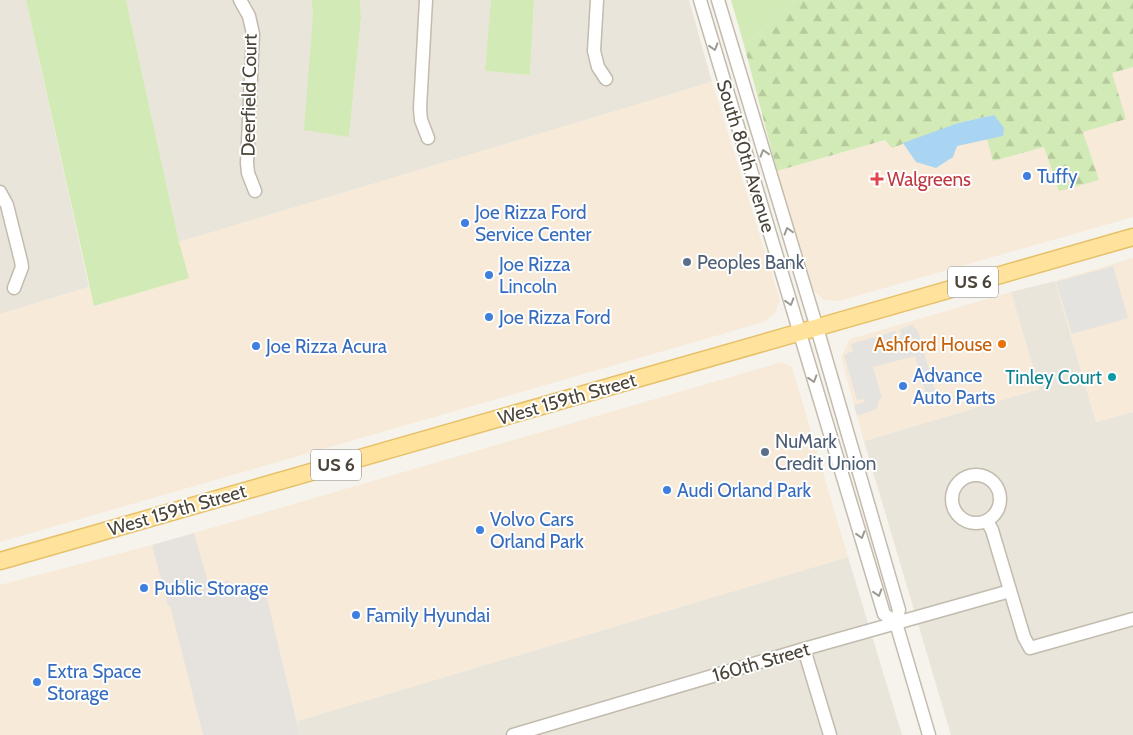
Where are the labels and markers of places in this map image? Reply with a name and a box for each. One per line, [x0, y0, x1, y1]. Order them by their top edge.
place label: Tuffy [1037, 165, 1078, 188]
place label: Walgreens [887, 168, 971, 191]
marker: Tuffy [1021, 170, 1033, 182]
marker: Walgreens [871, 173, 883, 185]
place label: Joe Rizza Ford Service Center [474, 201, 591, 246]
marker: Joe Rizza Ford Service Center [459, 217, 471, 229]
place label: Peoples Bank [697, 251, 805, 274]
place label: Joe Rizza Lincoln [498, 253, 570, 298]
marker: Peoples Bank [681, 256, 693, 268]
marker: Joe Rizza Lincoln [483, 269, 495, 281]
place label: Joe Rizza Ford [498, 306, 611, 329]
marker: Joe Rizza Ford [483, 311, 495, 323]
place label: Ashford House [874, 333, 992, 356]
place label: Joe Rizza Acura [265, 335, 387, 358]
marker: Ashford House [996, 338, 1008, 350]
marker: Joe Rizza Acura [250, 340, 262, 352]
place label: Advance Auto Parts [913, 364, 996, 409]
place label: Tinley Court [1005, 366, 1103, 389]
marker: Tinley Court [1106, 371, 1118, 383]
marker: Advance Auto Parts [897, 380, 909, 392]
place label: NuMark Credit Union [775, 430, 876, 475]
marker: NuMark Credit Union [759, 446, 771, 458]
place label: Audi Orland Park [677, 479, 812, 502]
marker: Audi Orland Park [661, 484, 673, 496]
place label: Volvo Cars Orland Park [490, 508, 584, 553]
marker: Volvo Cars Orland Park [474, 524, 486, 536]
place label: Public Storage [154, 577, 269, 600]
marker: Public Storage [138, 582, 150, 594]
place label: Family Hyundai [366, 604, 490, 627]
marker: Family Hyundai [350, 609, 362, 621]
place label: Extra Space Storage [47, 660, 141, 705]
marker: Extra Space Storage [31, 676, 43, 688]

